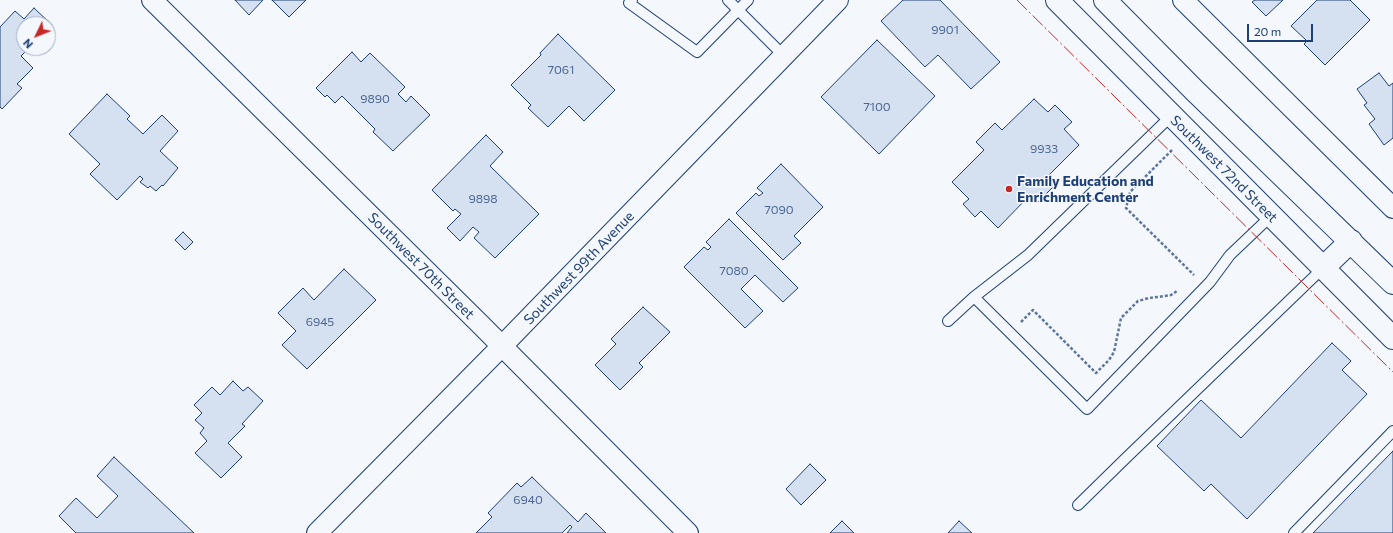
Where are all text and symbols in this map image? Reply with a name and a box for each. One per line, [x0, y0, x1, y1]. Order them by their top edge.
north arrow [16, 16, 56, 56]
scale bar [1249, 16, 1315, 42]
house number: 9901 [931, 23, 959, 37]
text: 20 m [1254, 24, 1281, 38]
text: N [20, 36, 35, 51]
house number: 7061 [548, 63, 574, 77]
house number: 9890 [360, 92, 390, 106]
house number: 7100 [863, 100, 891, 114]
street label: Southwest 72nd Street [1167, 112, 1281, 226]
house number: 9933 [1030, 142, 1058, 156]
place label: Family Education and Enrichment Center [1017, 173, 1154, 206]
marker: Family Education and Enrichment Center [1004, 184, 1014, 194]
house number: 9898 [468, 192, 498, 206]
house number: 7090 [764, 203, 794, 217]
street label: Southwest 99th Avenue [520, 208, 638, 328]
street label: Southwest 70th Street [364, 209, 478, 323]
house number: 7080 [719, 264, 749, 278]
house number: 6945 [306, 315, 334, 329]
house number: 6940 [513, 493, 543, 507]

